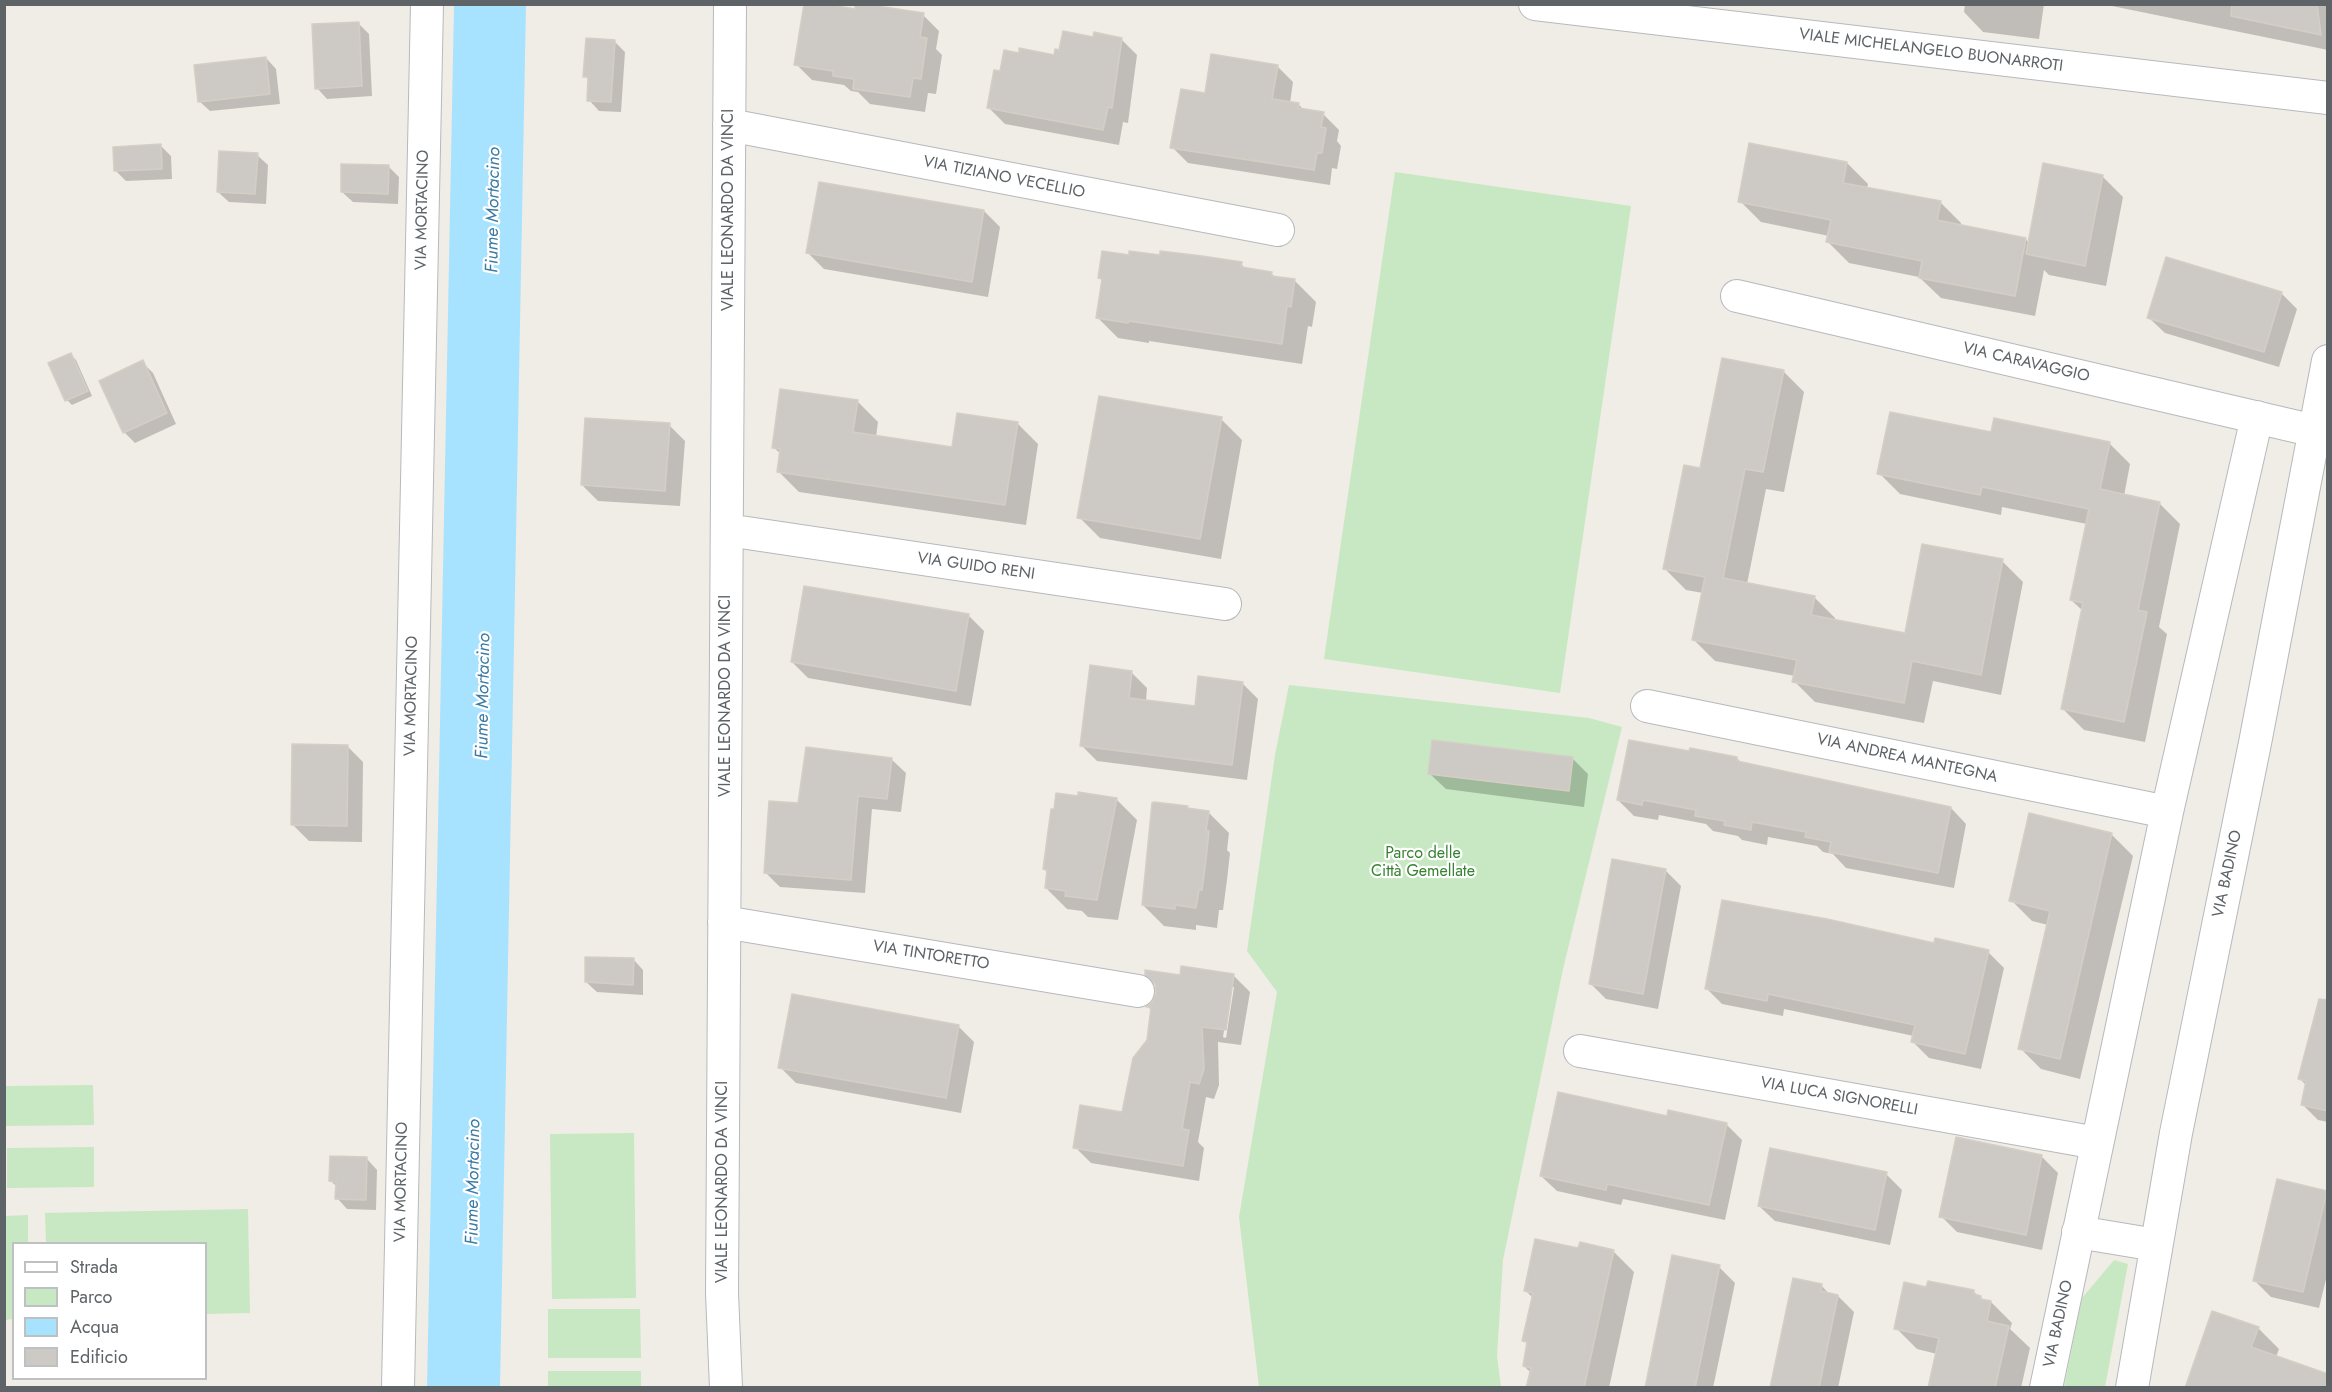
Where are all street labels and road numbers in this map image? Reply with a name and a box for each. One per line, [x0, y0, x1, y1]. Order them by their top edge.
street label: VIALE MICHELANGELO BUONARROTI [1798, 25, 2064, 77]
street label: VIALE LEONARDO DA VINCI [719, 109, 739, 311]
street label: VIA MORTACINO [412, 150, 434, 270]
street label: VIA TIZIANO VECELLIO [922, 153, 1086, 203]
street label: VIA CARAVAGGIO [1961, 339, 2091, 387]
street label: VIA GUIDO RENI [916, 549, 1036, 585]
street label: VIALE LEONARDO DA VINCI [716, 595, 736, 797]
street label: VIA MORTACINO [401, 636, 423, 756]
street label: VIA ANDREA MANTEGNA [1815, 730, 1999, 788]
street label: VIA BADINO [2209, 829, 2247, 919]
street label: VIA TINTORETTO [871, 937, 991, 975]
street label: VIA LUCA SIGNORELLI [1759, 1074, 1919, 1120]
street label: VIALE LEONARDO DA VINCI [713, 1081, 733, 1283]
street label: VIA MORTACINO [391, 1122, 413, 1242]
street label: VIA BADINO [2040, 1279, 2078, 1369]

